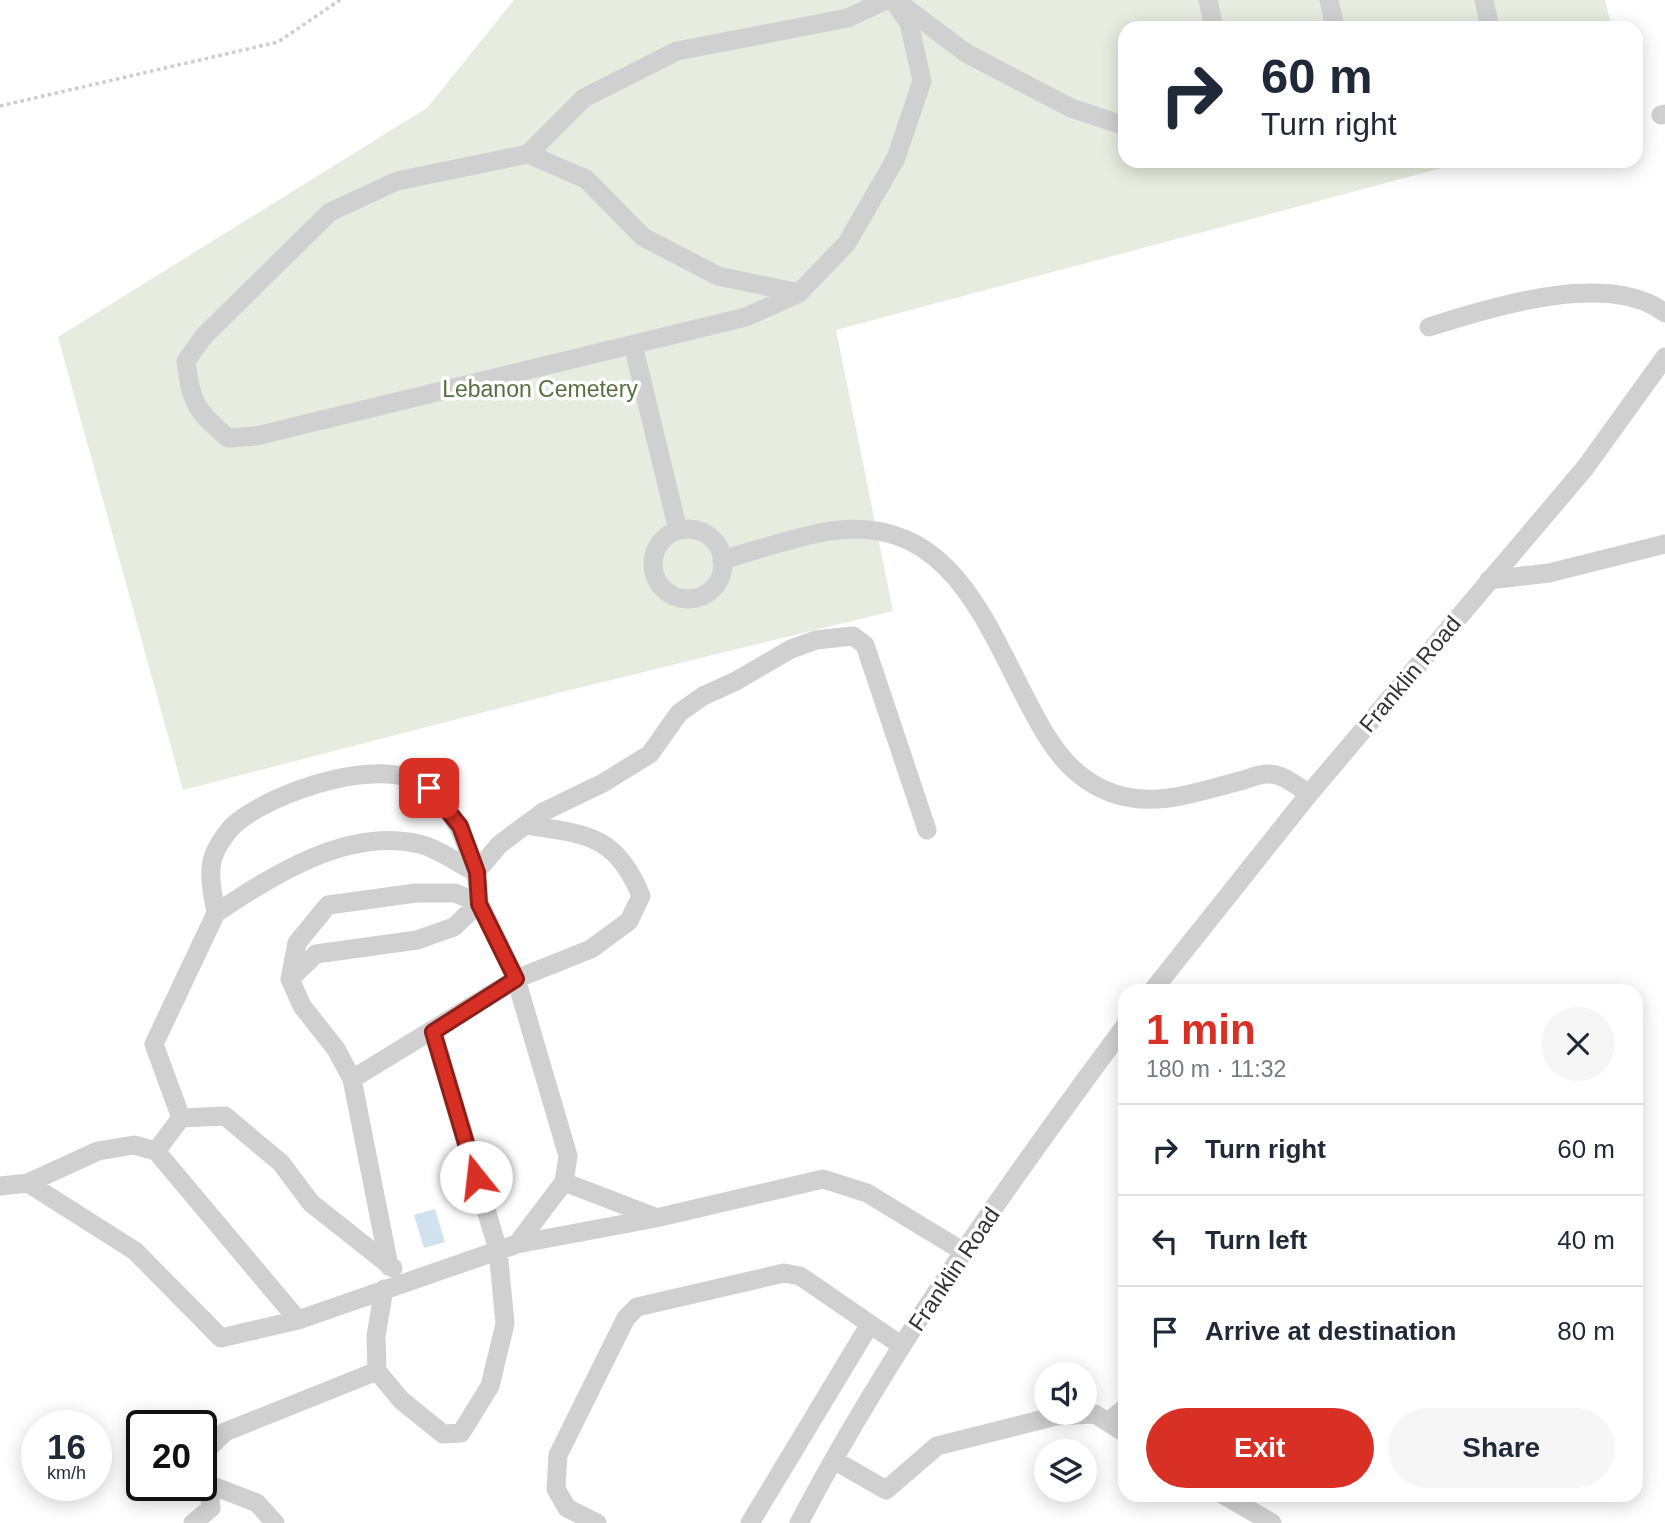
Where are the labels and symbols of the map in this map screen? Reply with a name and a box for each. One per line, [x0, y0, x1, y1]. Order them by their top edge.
park label: Lebanon Cemetery [442, 376, 638, 402]
street label: Franklin Road [1354, 611, 1466, 737]
pin [399, 758, 459, 818]
position arrow [439, 1140, 513, 1214]
street label: Franklin Road [903, 1202, 1005, 1336]
speed limit sign: 20 [126, 1410, 217, 1501]

